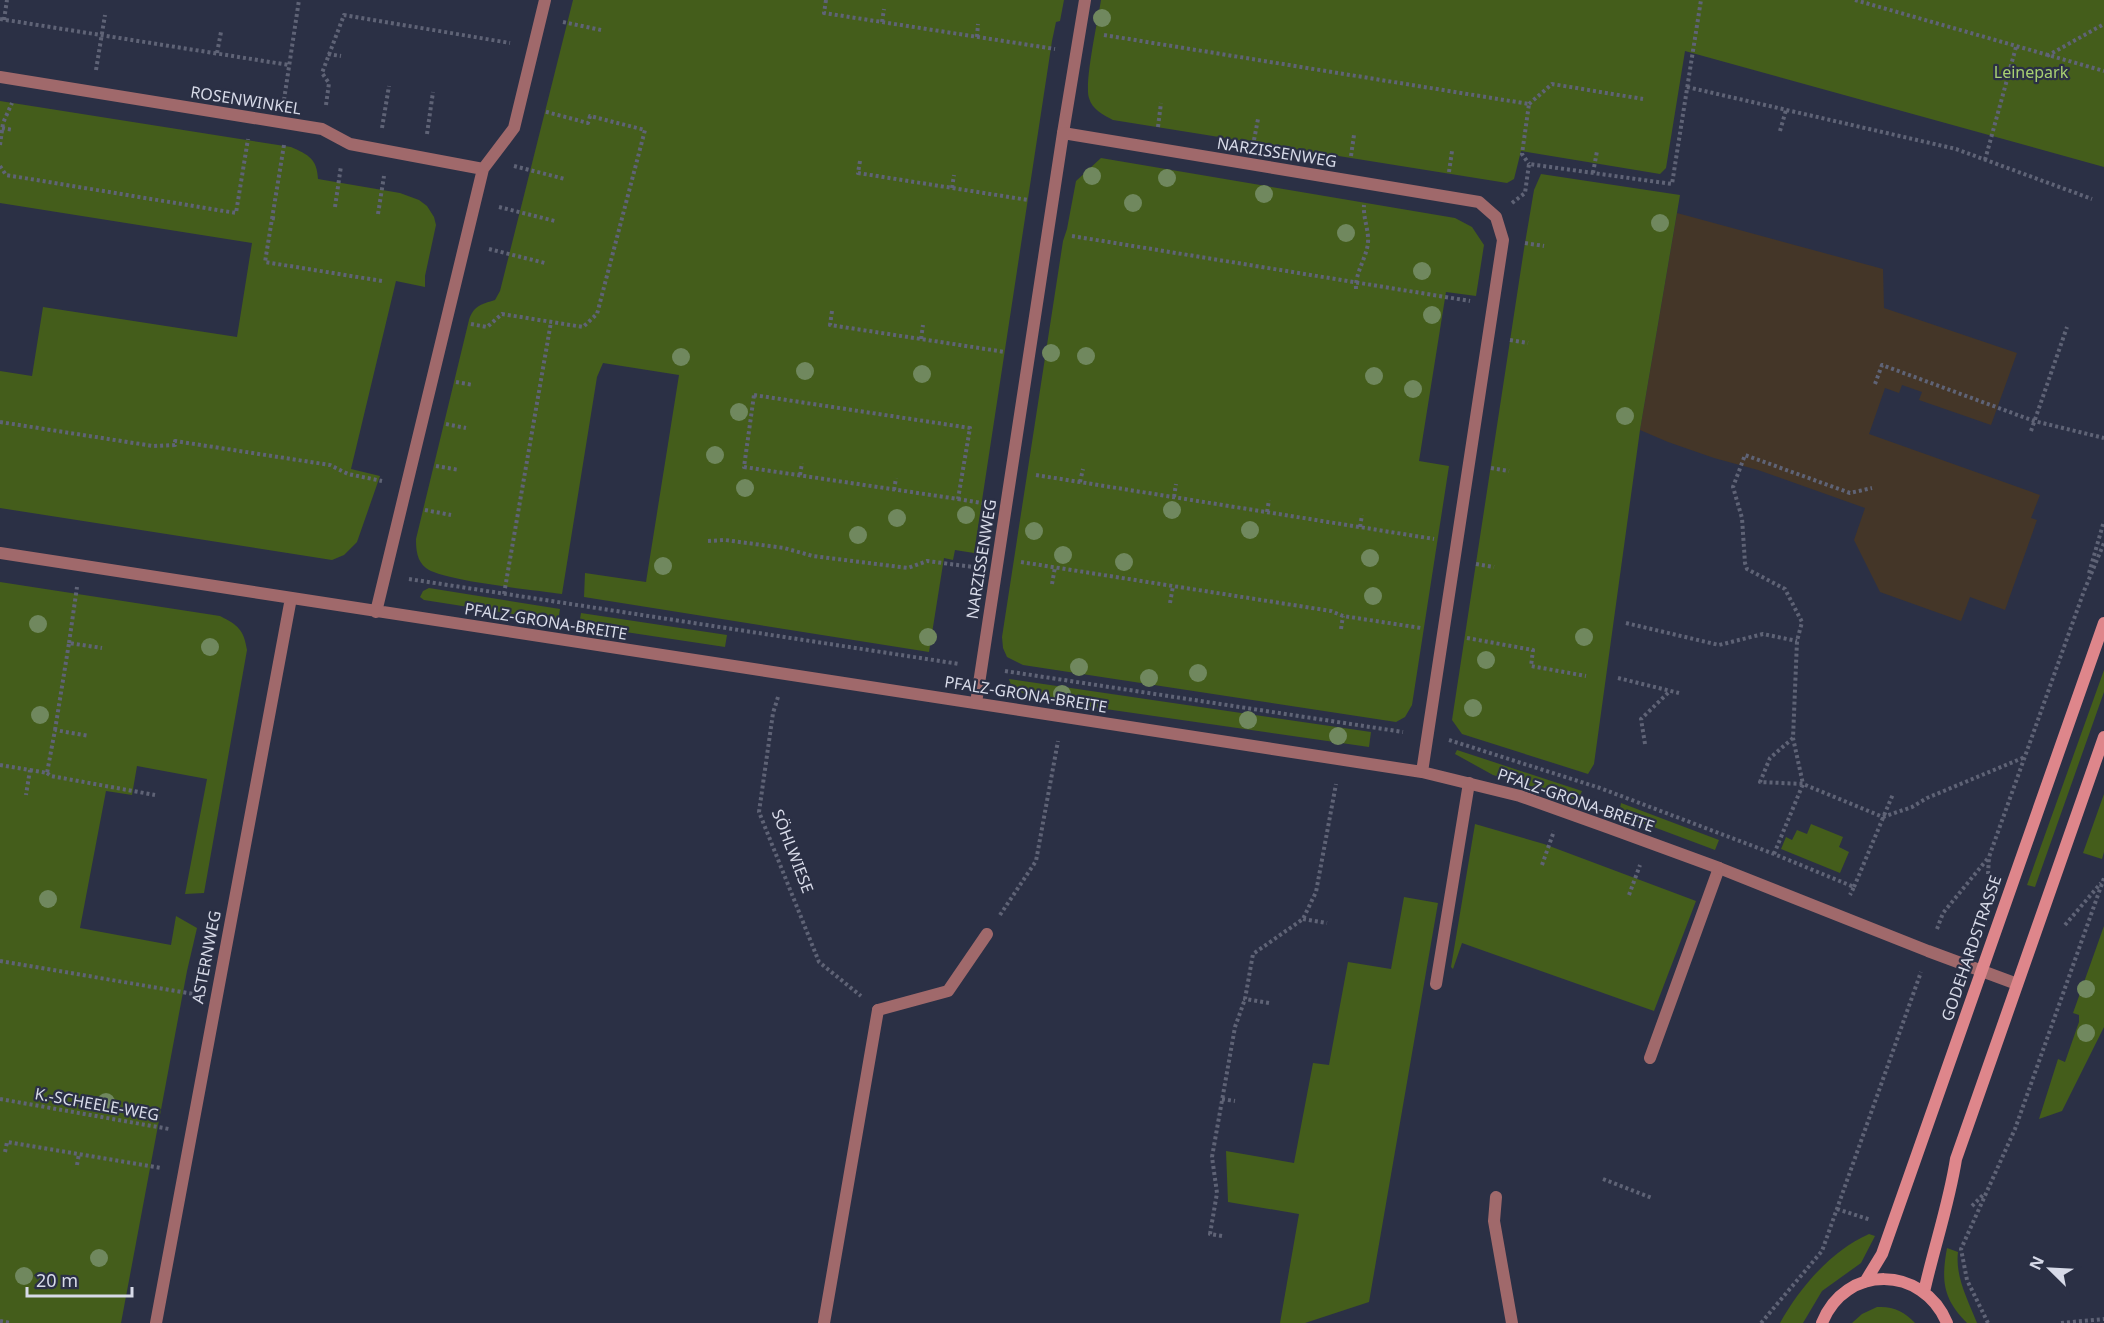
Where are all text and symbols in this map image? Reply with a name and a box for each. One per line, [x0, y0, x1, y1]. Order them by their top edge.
park label: Leinepark [1994, 61, 2069, 83]
street label: ROSENWINKEL [189, 80, 303, 120]
street label: NARZISSENWEG [1216, 132, 1338, 172]
street label: NARZISSENWEG [961, 498, 1001, 620]
street label: PFALZ-GRONA-BREITE [463, 597, 629, 645]
street label: PFALZ-GRONA-BREITE [943, 670, 1109, 718]
street label: PFALZ-GRONA-BREITE [1495, 763, 1657, 837]
street label: SÖHLWIESE [767, 806, 819, 896]
street label: GODEHARDSTRASSE [1936, 872, 2006, 1024]
street label: ASTERNWEG [186, 909, 226, 1005]
street label: K.-SCHEELE-WEG [33, 1082, 161, 1126]
north arrow [2020, 1239, 2080, 1299]
text: N [2024, 1252, 2049, 1273]
scale bar [27, 1260, 132, 1298]
text: 20 m [36, 1268, 78, 1292]

